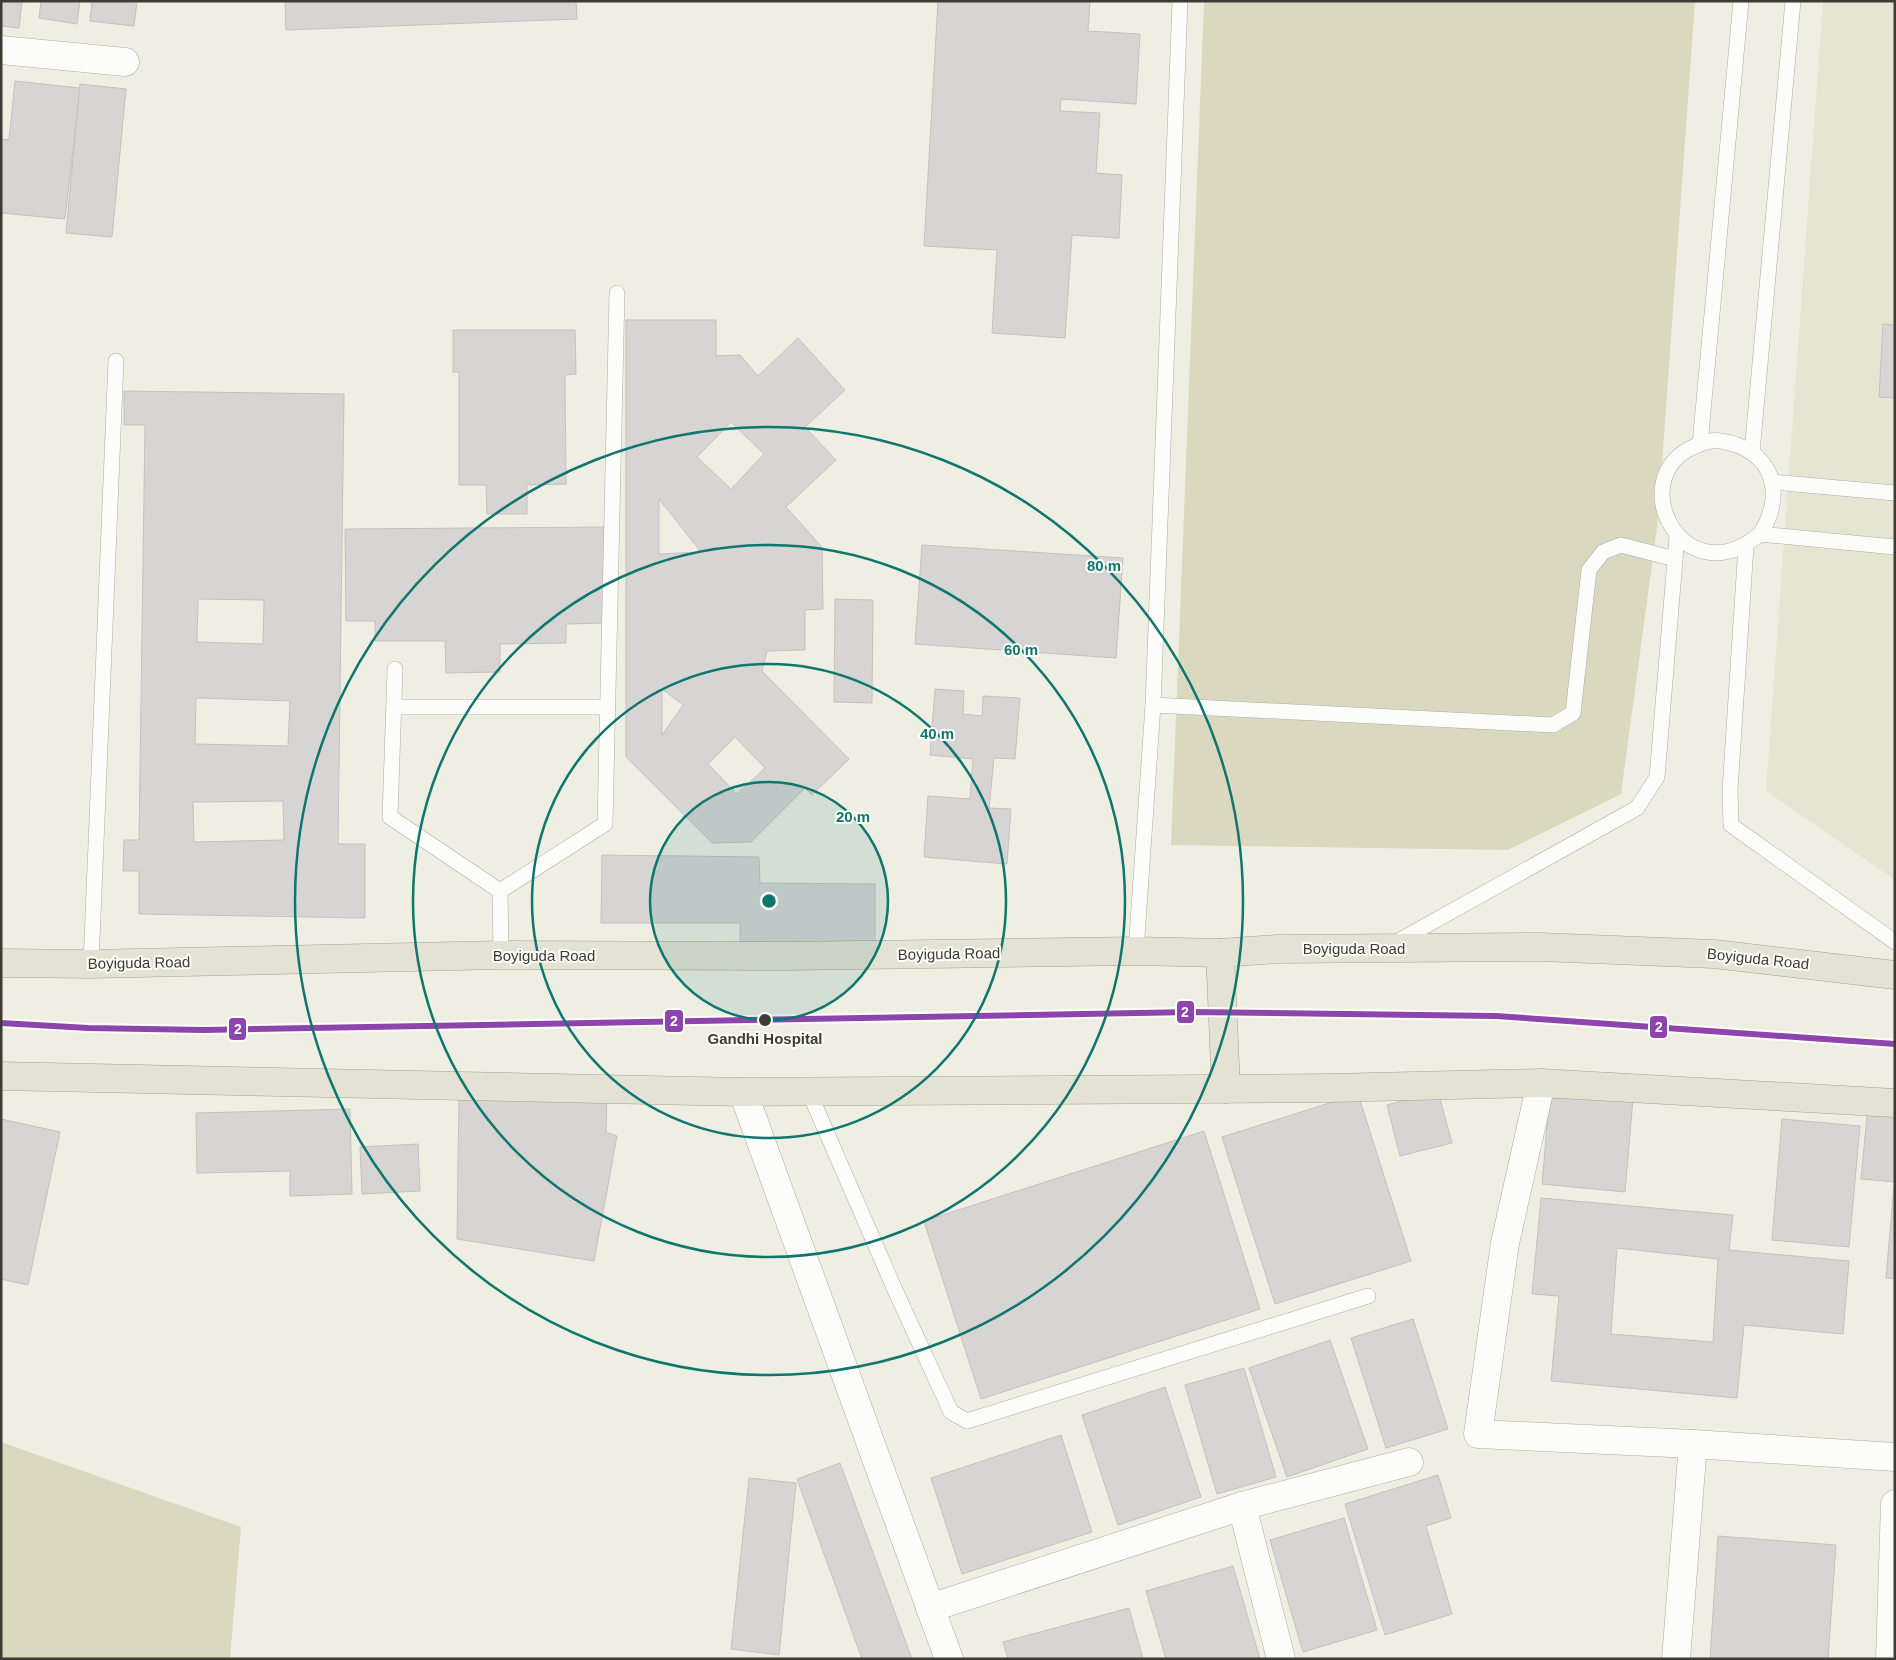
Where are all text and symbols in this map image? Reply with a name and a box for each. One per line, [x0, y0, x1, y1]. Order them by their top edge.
text: 80 m [1087, 557, 1121, 574]
text: 60 m [1004, 641, 1038, 658]
text: 40 m [920, 725, 954, 742]
text: 20 m [836, 808, 870, 825]
centre of rings [760, 892, 778, 910]
street label: Boyiguda Road [1303, 940, 1405, 957]
street label: Boyiguda Road [898, 944, 1000, 963]
street label: Boyiguda Road [1706, 945, 1810, 972]
street label: Boyiguda Road [493, 947, 595, 964]
street label: Boyiguda Road [88, 953, 190, 972]
line badge: 2 [1176, 1000, 1195, 1024]
text: 2 [1181, 1004, 1189, 1020]
line badge: 2 [664, 1009, 684, 1033]
marker: Gandhi Hospital [757, 1012, 773, 1028]
text: 2 [670, 1013, 678, 1029]
line badge: 2 [1649, 1015, 1668, 1039]
line badge: 2 [228, 1017, 247, 1041]
text: 2 [1655, 1019, 1663, 1035]
text: 2 [234, 1021, 242, 1037]
place label: Gandhi Hospital [707, 1030, 823, 1047]

